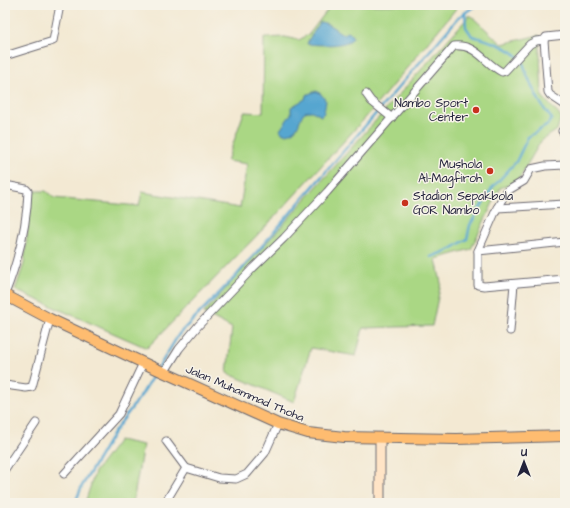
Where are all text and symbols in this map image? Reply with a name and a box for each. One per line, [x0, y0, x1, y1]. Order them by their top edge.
place label: Nambo Sport Center [394, 95, 468, 126]
marker: Nambo Sport Center [471, 105, 481, 115]
place label: Mushola Al-Magfiroh [418, 156, 482, 188]
marker: Mushola Al-Magfiroh [485, 166, 495, 176]
place label: Stadion Sepakbola GOR Nambo [413, 188, 513, 219]
marker: Stadion Sepakbola GOR Nambo [400, 198, 410, 208]
street label: Jalan Muhammad Thoha [183, 361, 307, 426]
north arrow [504, 442, 544, 482]
text: U [520, 445, 527, 460]

